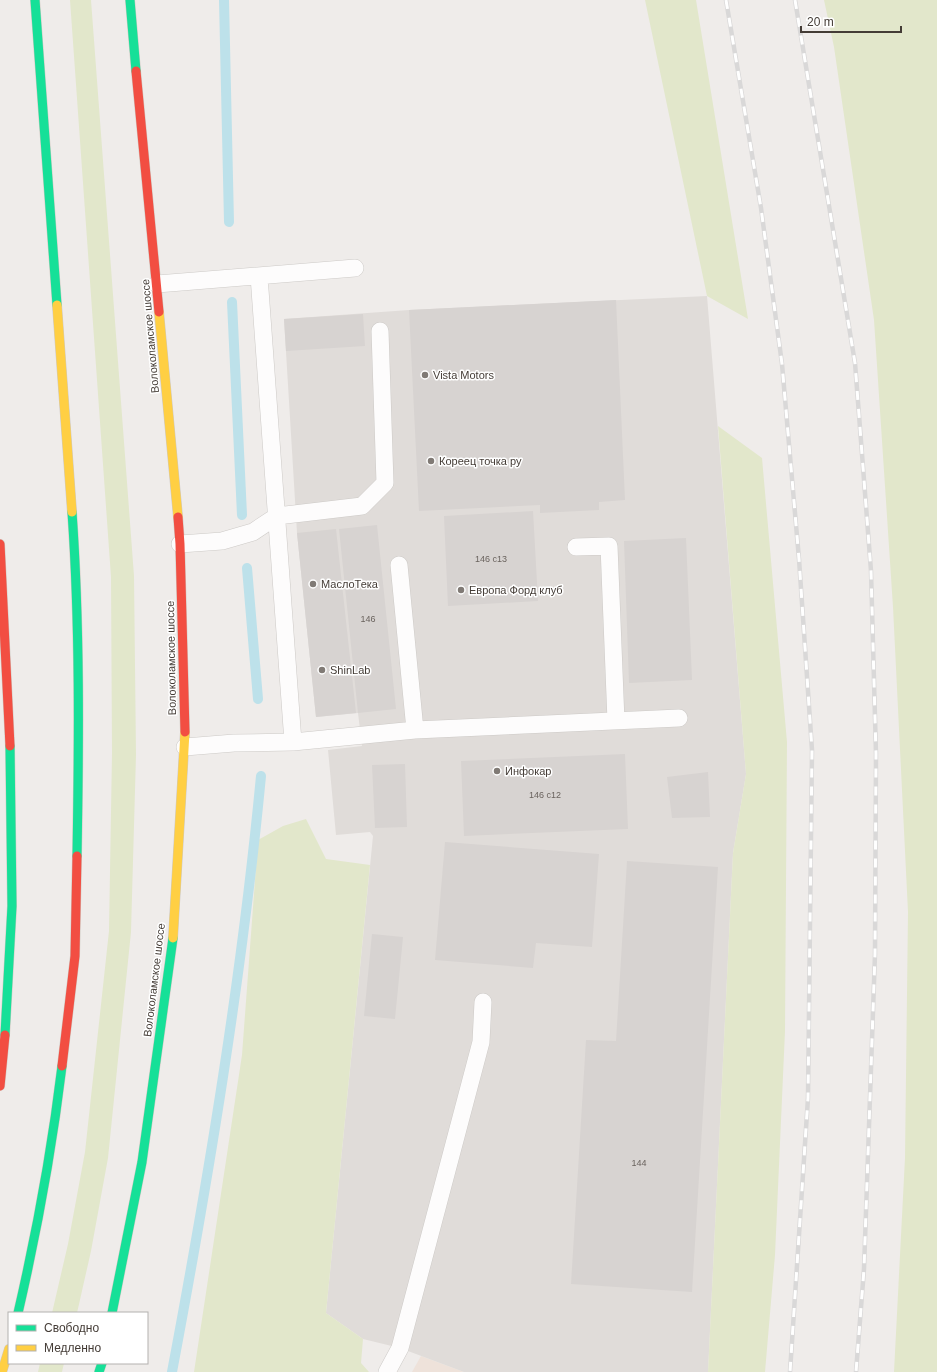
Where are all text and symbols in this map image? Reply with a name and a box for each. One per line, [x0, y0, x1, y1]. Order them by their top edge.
scale bar [801, 8, 901, 34]
text: 20 m [807, 15, 834, 29]
street label: Волоколамское шоссе [139, 278, 161, 394]
place label: Vista Motors [433, 369, 494, 381]
marker: Vista Motors [420, 370, 430, 380]
place label: Кореец точка ру [439, 455, 522, 467]
marker: Кореец точка ру [426, 456, 436, 466]
house number: 146 с13 [475, 554, 507, 564]
place label: МаслоТека [321, 578, 379, 590]
marker: МаслоТека [308, 579, 318, 589]
place label: Европа Форд клуб [469, 584, 563, 596]
marker: Европа Форд клуб [456, 585, 466, 595]
street label: Волоколамское шоссе [164, 601, 178, 715]
house number: 146 [360, 614, 376, 624]
place label: ShinLab [330, 664, 370, 676]
marker: ShinLab [317, 665, 327, 675]
place label: Инфокар [505, 765, 551, 777]
marker: Инфокар [492, 766, 502, 776]
house number: 146 с12 [529, 790, 561, 800]
street label: Волоколамское шоссе [141, 922, 167, 1038]
house number: 144 [631, 1158, 647, 1168]
legend [8, 1312, 148, 1364]
text: Свободно [44, 1321, 99, 1335]
text: Медленно [44, 1341, 101, 1355]

